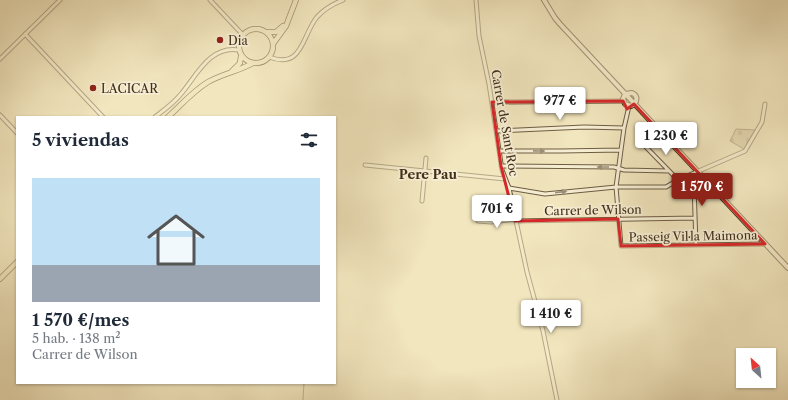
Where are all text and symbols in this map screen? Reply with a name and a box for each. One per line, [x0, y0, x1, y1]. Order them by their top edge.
place label: Dia [228, 33, 248, 48]
marker: Dia [215, 35, 225, 45]
street label: Carrer de Sant Roc [488, 68, 522, 178]
place label: LACICAR [101, 81, 159, 96]
marker: LACICAR [88, 83, 98, 93]
pin: 977 € [532, 87, 588, 121]
text: 977 € [544, 92, 576, 108]
pin: 1 230 € [629, 122, 703, 156]
text: 1 230 € [644, 127, 688, 143]
icon: filters [298, 129, 320, 151]
text: 5 viviendas [32, 130, 129, 150]
one-way arrow [533, 148, 546, 154]
one-way arrow [596, 164, 609, 170]
district label: Pere Pau [399, 166, 458, 182]
pin: 1 570 € [665, 173, 739, 207]
text: 1 570 € [681, 178, 723, 194]
one-way arrow [555, 189, 567, 196]
pin: 701 € [469, 195, 525, 229]
text: 701 € [481, 200, 513, 216]
street label: Carrer de Wilson [544, 202, 642, 218]
icon: home [140, 204, 212, 276]
street label: Passeig Vil·la Maimona [628, 227, 758, 245]
pin: 1 410 € [514, 300, 588, 334]
text: 1 410 € [530, 305, 572, 321]
text: 1 570 €/mes [32, 310, 129, 330]
text: 5 hab. · 138 m² [32, 330, 121, 346]
text: Carrer de Wilson [32, 346, 138, 362]
north arrow [736, 348, 776, 388]
map controls [736, 348, 776, 388]

